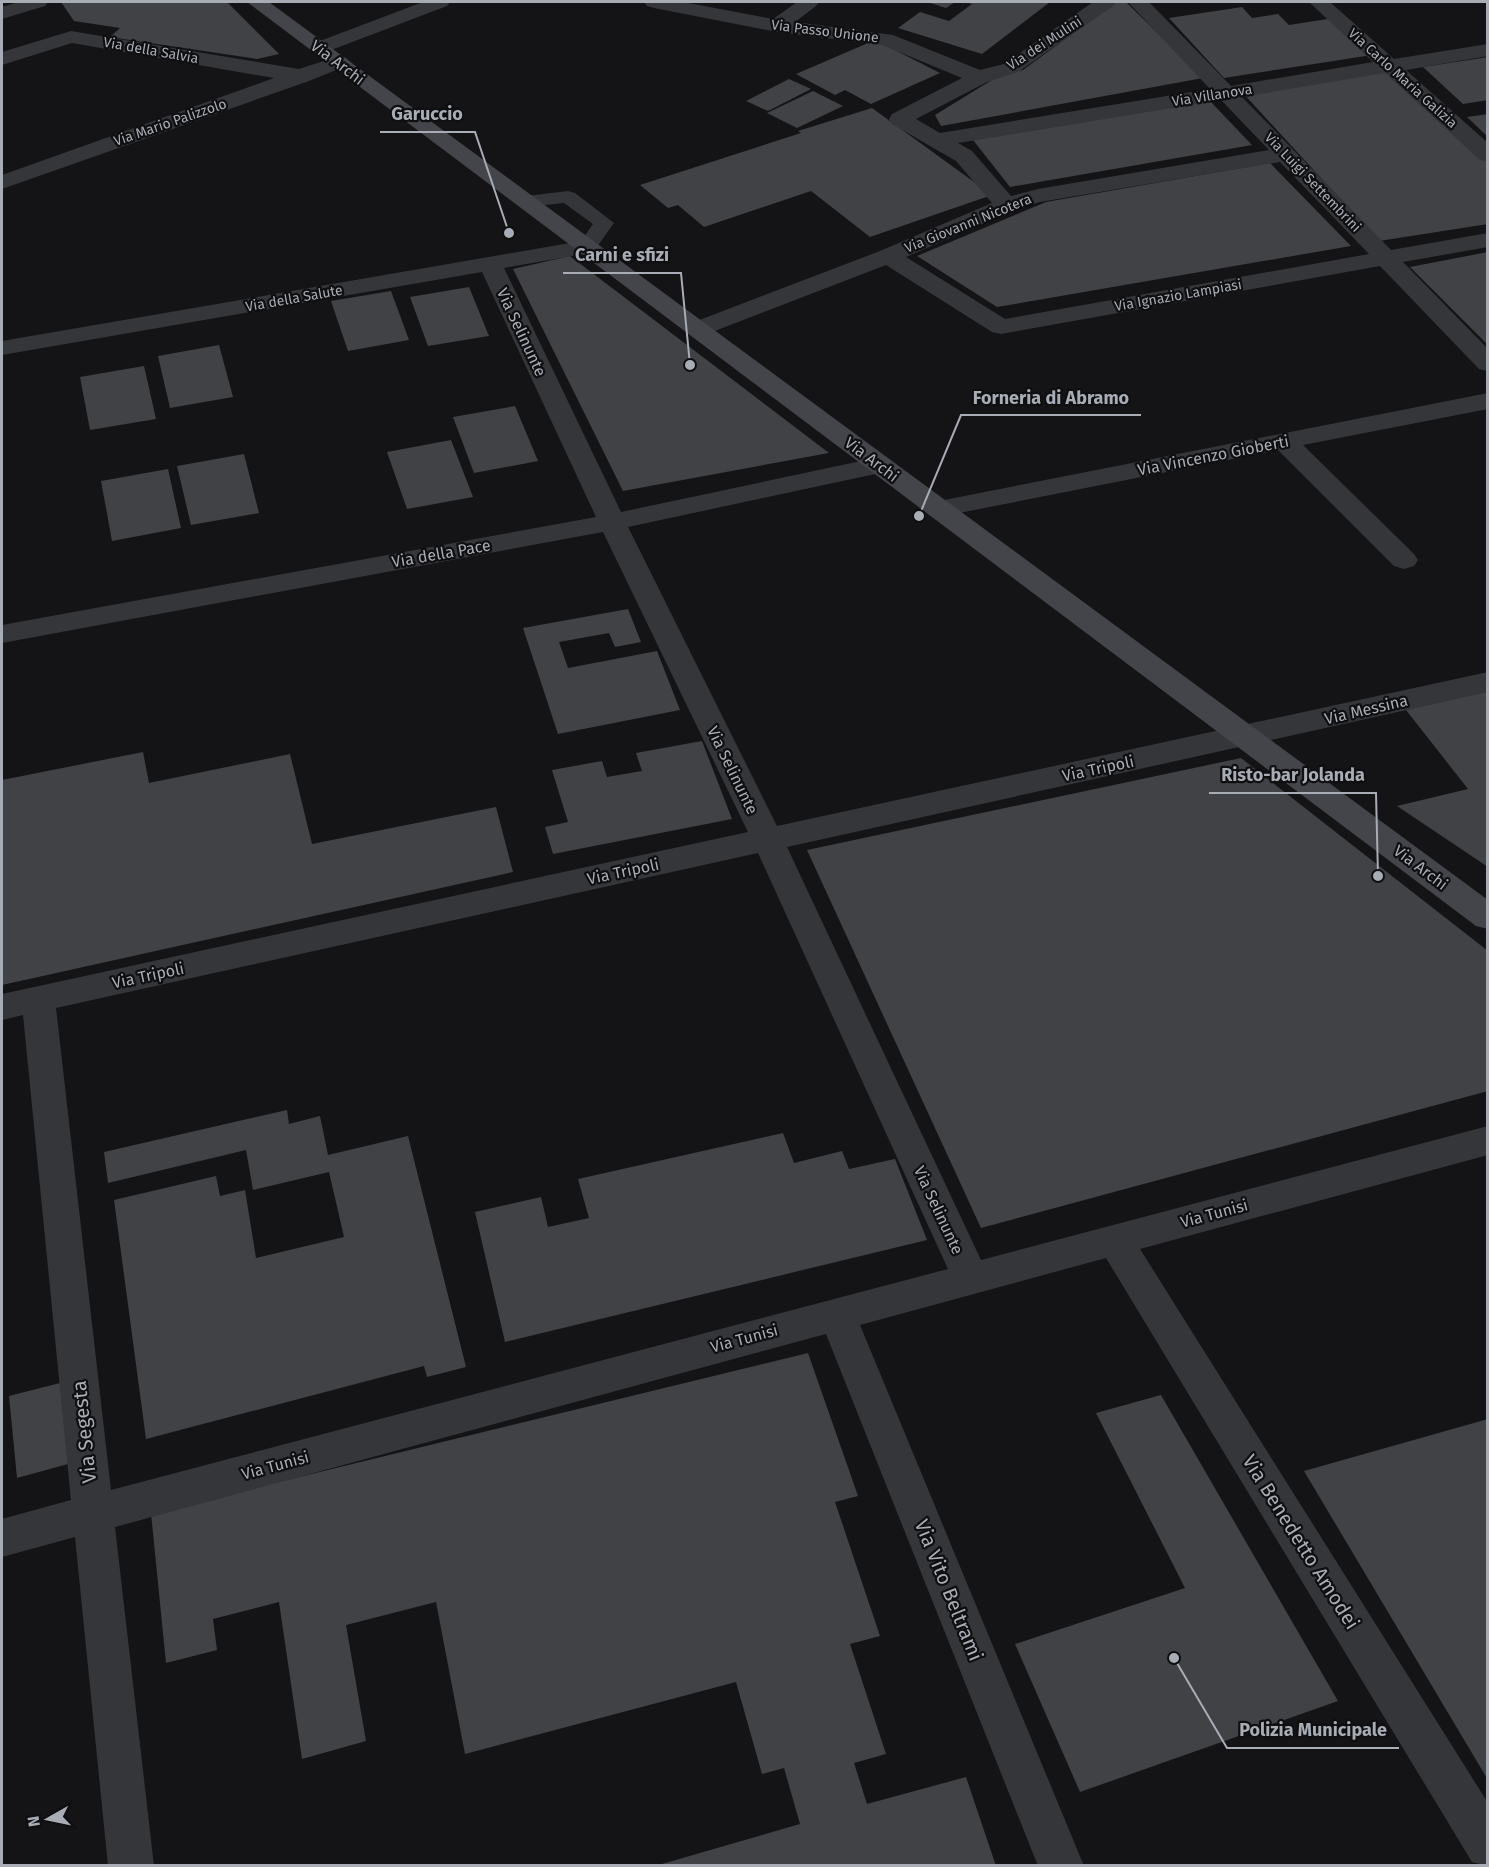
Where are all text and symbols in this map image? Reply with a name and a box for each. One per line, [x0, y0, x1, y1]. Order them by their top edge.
street label: Via dei Mulini [1004, 13, 1085, 74]
street label: Via Passo Unione [770, 16, 880, 47]
street label: Via Carlo Maria Galizia [1345, 25, 1461, 132]
street label: Via della Salvia [102, 34, 200, 67]
street label: Via Archi [307, 36, 368, 89]
street label: Via Villanova [1171, 81, 1253, 110]
street label: Via Mario Palizzolo [112, 95, 229, 150]
callout: Garuccio [380, 96, 475, 132]
text: Garuccio [391, 103, 463, 125]
street label: Via Luigi Settembrini [1261, 129, 1364, 236]
street label: Via Giovanni Nicotera [902, 190, 1034, 257]
callout: Carni e sfizi [563, 237, 681, 273]
text: Carni e sfizi [575, 244, 669, 266]
street label: Via Ignazio Lampiasi [1113, 276, 1243, 315]
street label: Via della Salute [244, 282, 344, 315]
street label: Via Selinunte [493, 285, 550, 379]
callout: Forneria di Abramo [961, 379, 1141, 415]
text: Forneria di Abramo [973, 387, 1129, 409]
street label: Via Vincenzo Gioberti [1136, 432, 1290, 479]
street label: Via Archi [841, 433, 902, 486]
street label: Via della Pace [390, 535, 492, 572]
street label: Via Messina [1323, 691, 1410, 728]
street label: Via Selinunte [703, 723, 762, 817]
street label: Via Tripoli [1060, 752, 1136, 785]
callout: Risto-bar Jolanda [1209, 757, 1376, 793]
text: Risto-bar Jolanda [1221, 764, 1365, 786]
street label: Via Archi [1390, 841, 1451, 894]
street label: Via Tripoli [585, 855, 661, 888]
street label: Via Tripoli [110, 959, 186, 992]
street label: Via Selinunte [910, 1163, 967, 1257]
street label: Via Tunisi [1178, 1195, 1250, 1232]
street label: Via Tunisi [708, 1320, 780, 1357]
street label: Via Segesta [67, 1380, 101, 1484]
street label: Via Tunisi [239, 1447, 311, 1484]
street label: Via Benedetto Amodei [1237, 1450, 1365, 1634]
street label: Via Vito Beltrami [910, 1516, 988, 1664]
callout: Polizia Municipale [1227, 1712, 1399, 1748]
text: Polizia Municipale [1239, 1719, 1387, 1741]
north arrow [18, 1789, 78, 1849]
text: N [23, 1815, 44, 1828]

